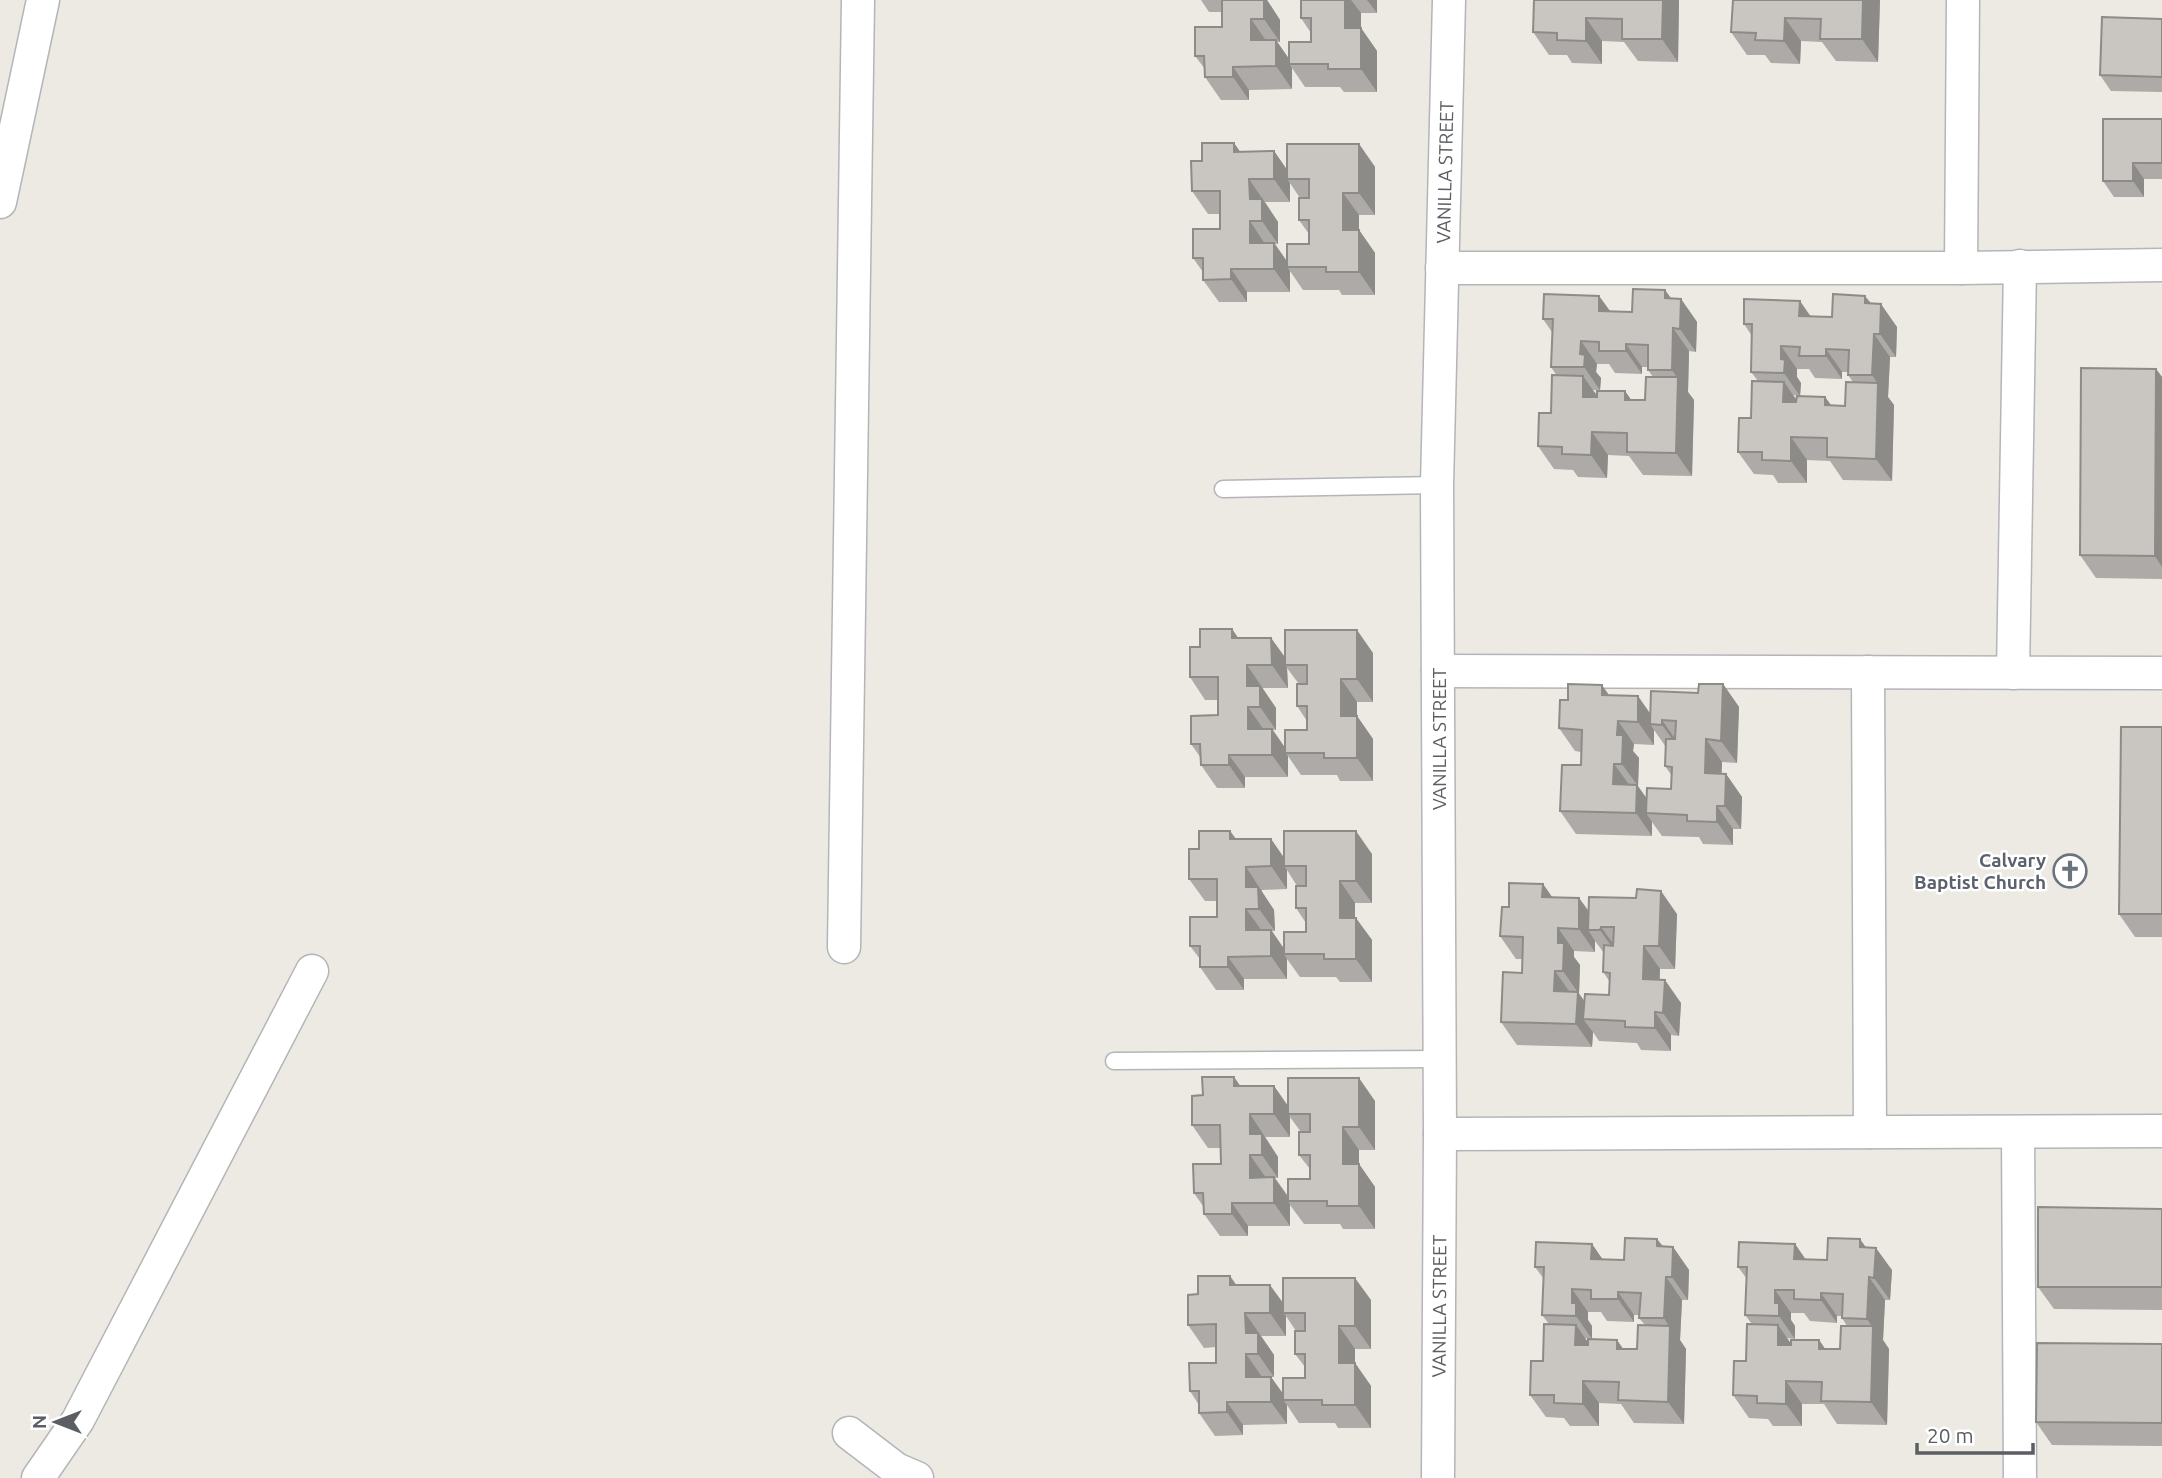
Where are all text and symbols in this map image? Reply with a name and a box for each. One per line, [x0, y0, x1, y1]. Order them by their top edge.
street label: VANILLA STREET [1432, 100, 1458, 244]
street label: VANILLA STREET [1428, 667, 1450, 810]
place label: Calvary Baptist Church [1914, 849, 2046, 893]
church icon: Calvary Baptist Church [2051, 852, 2089, 890]
street label: VANILLA STREET [1428, 1234, 1450, 1377]
north arrow [21, 1387, 91, 1457]
scale bar [1917, 1412, 2032, 1456]
text: N [28, 1415, 50, 1429]
text: 20 m [1927, 1423, 1974, 1447]

